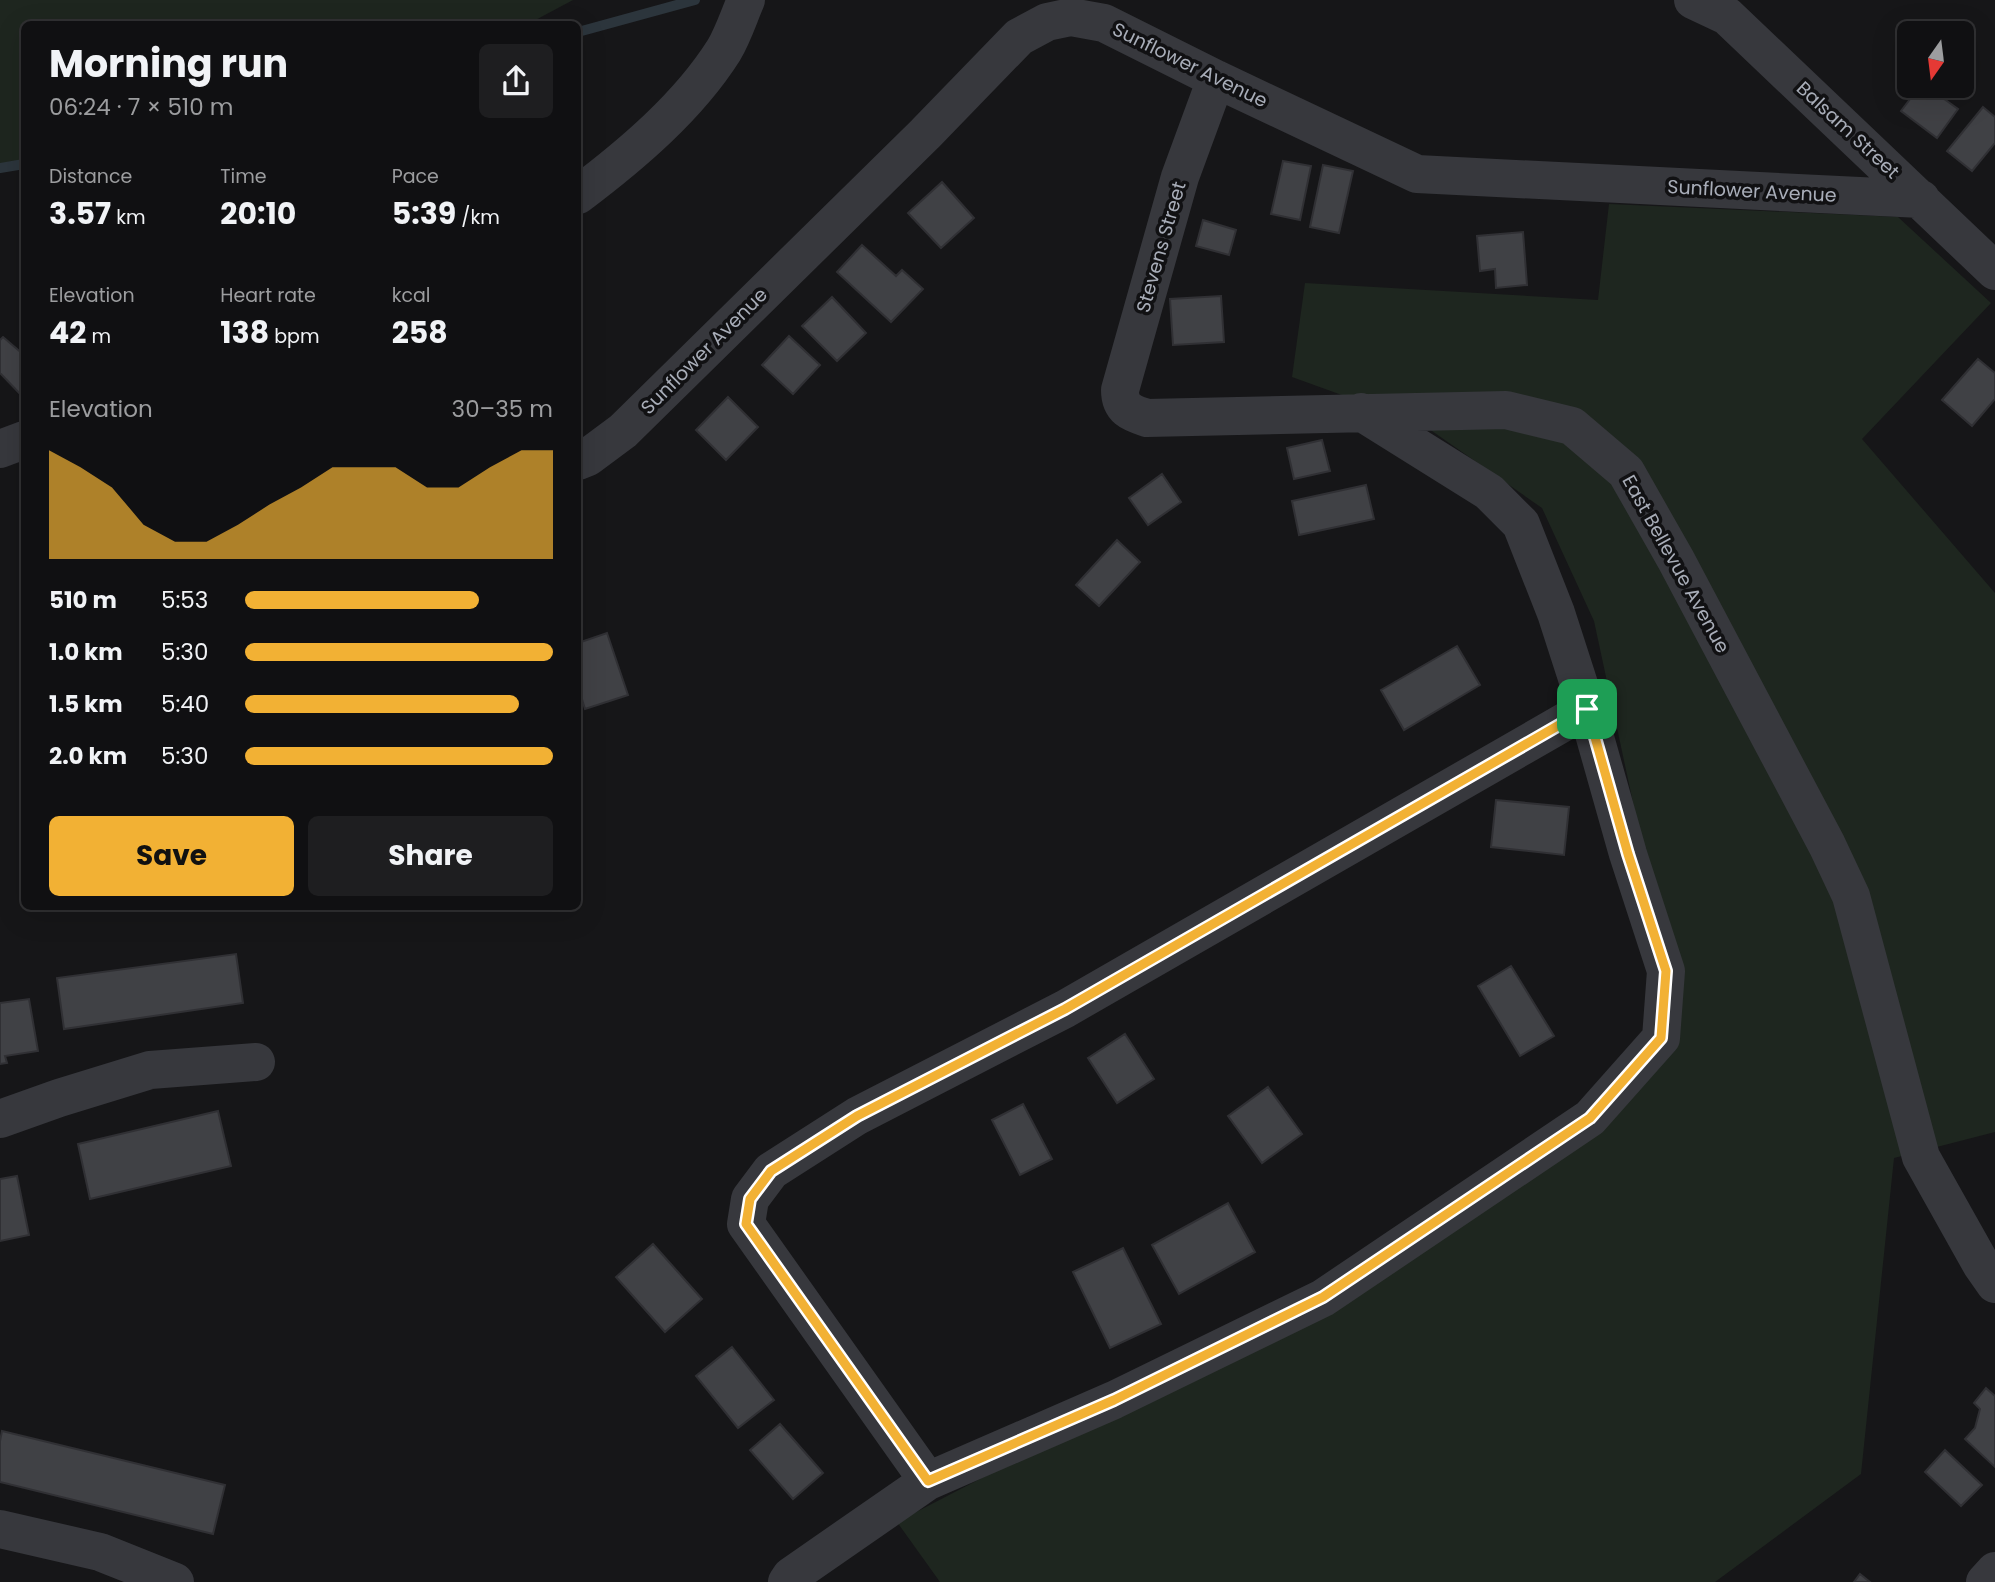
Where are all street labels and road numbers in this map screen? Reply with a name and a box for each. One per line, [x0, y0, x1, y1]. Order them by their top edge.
street label: Sunflower Avenue [1108, 16, 1272, 114]
street label: Balsam Street [1790, 75, 1906, 185]
street label: Sunflower Avenue [1667, 173, 1837, 209]
street label: Stevens Street [1129, 178, 1193, 316]
street label: Sunflower Avenue [635, 282, 773, 420]
street label: East Bellevue Avenue [1616, 470, 1736, 658]

